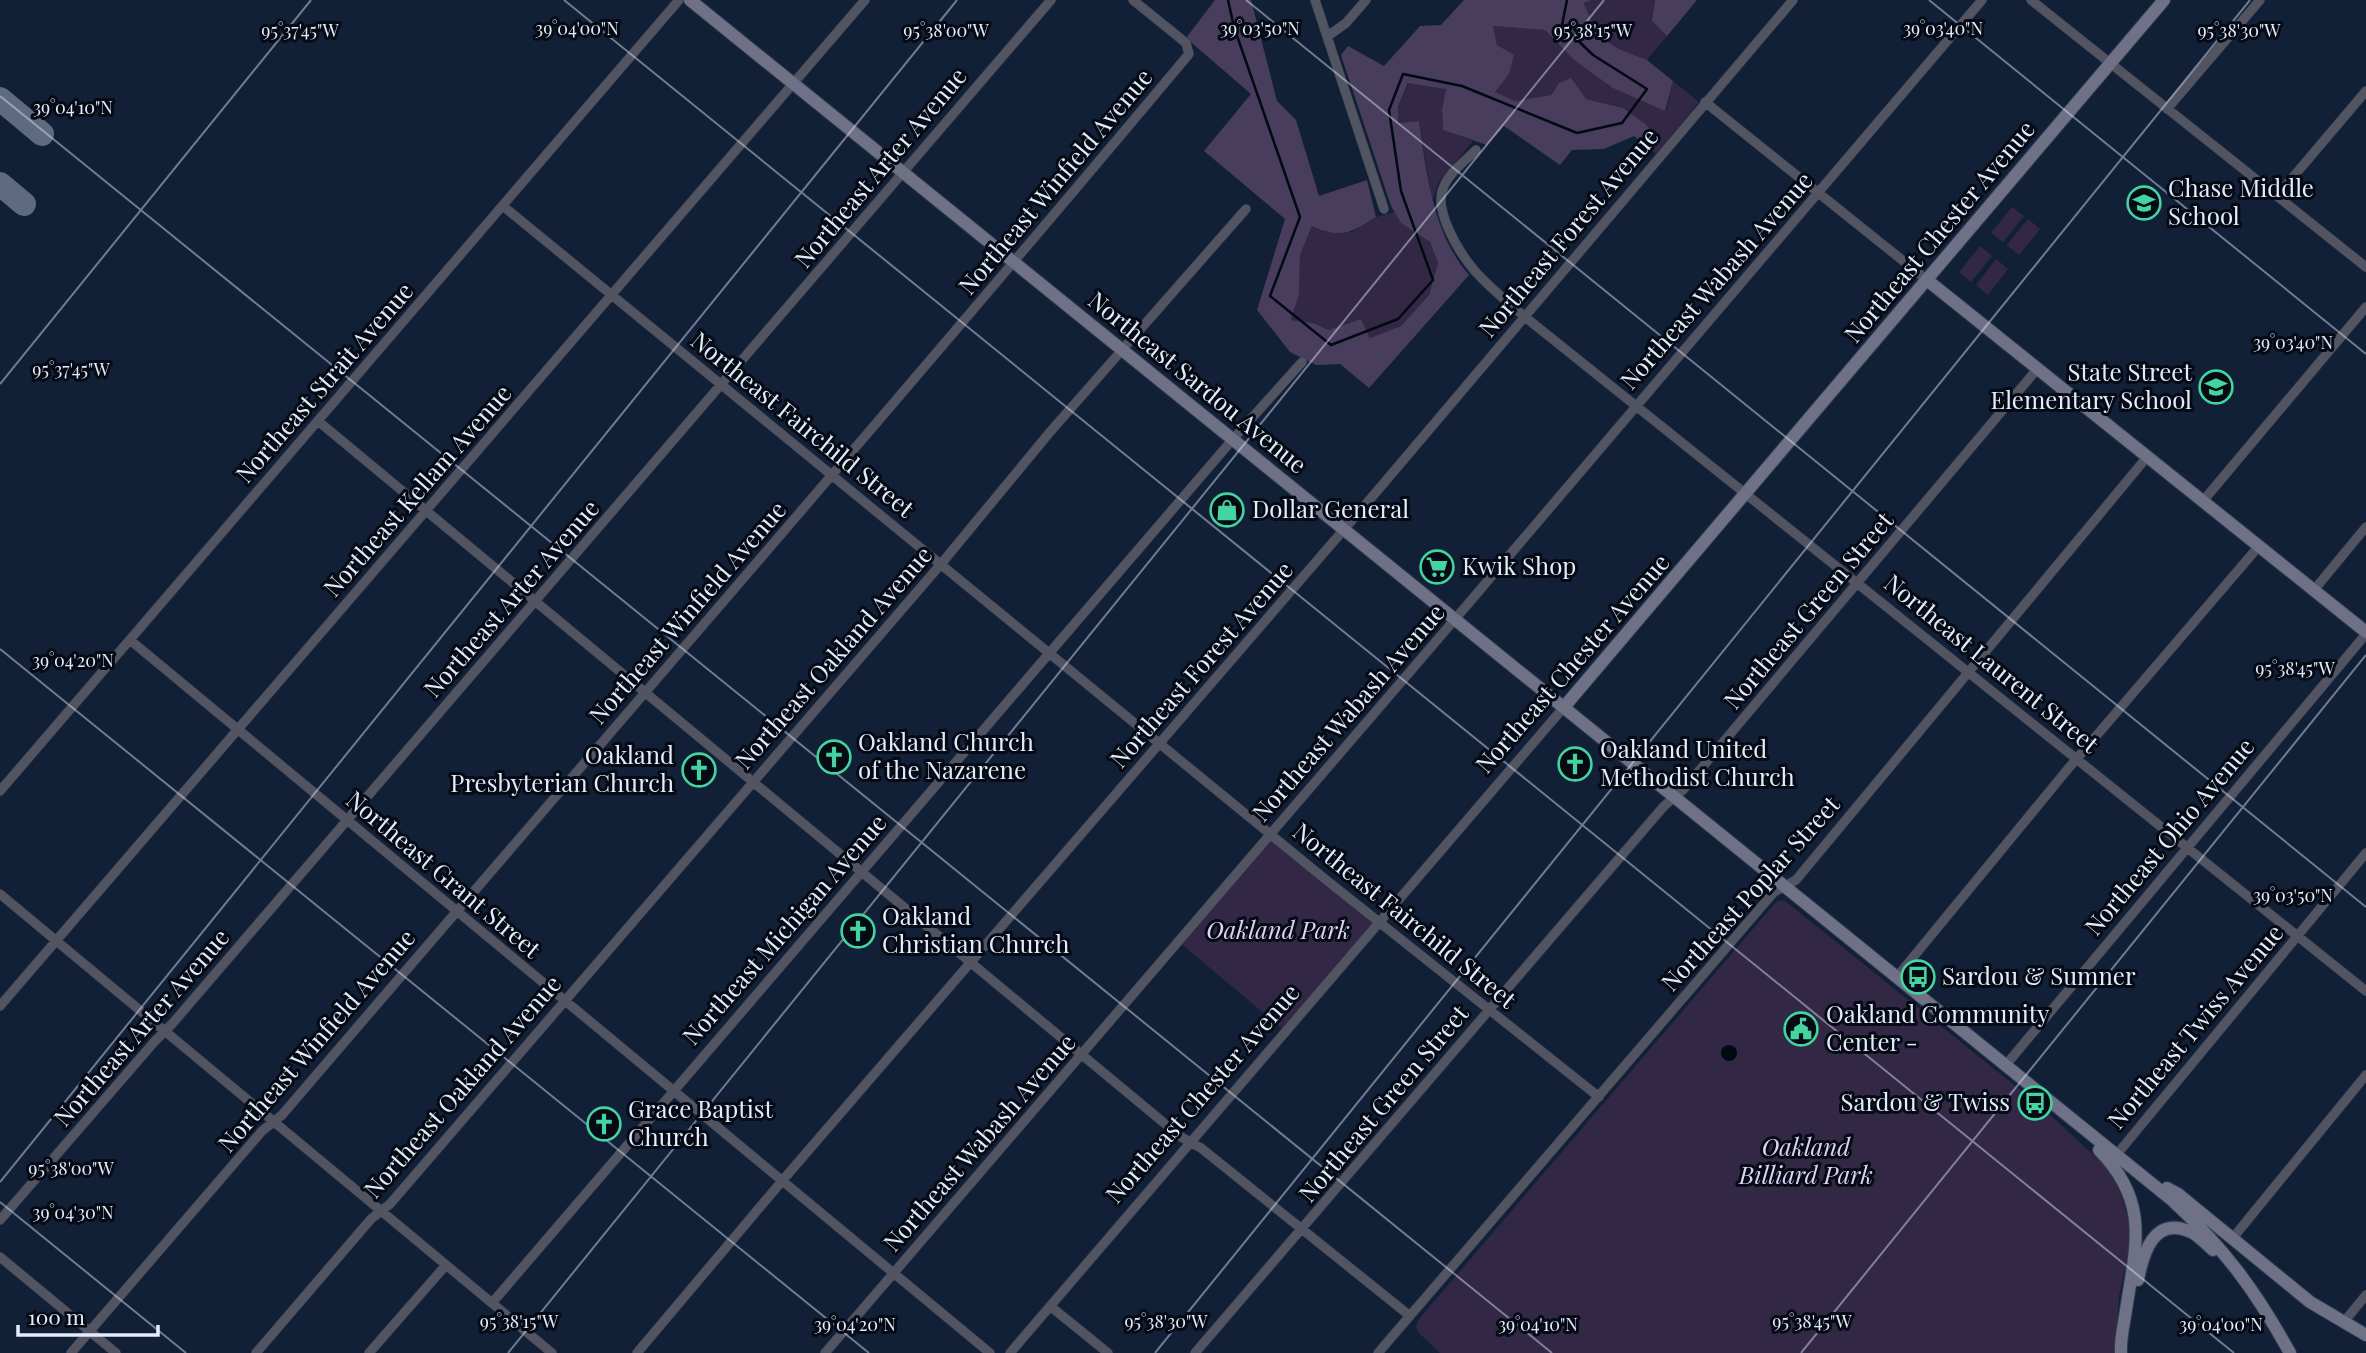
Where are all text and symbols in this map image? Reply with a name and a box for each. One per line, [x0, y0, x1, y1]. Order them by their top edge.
text: 39°04'00"N [535, 16, 619, 40]
text: 39°03'50"N [1220, 16, 1300, 40]
text: 39°03'40"N [1903, 16, 1983, 40]
text: 95°37'45"W [261, 18, 339, 42]
text: 95°38'00"W [903, 18, 989, 42]
text: 95°38'15"W [1554, 18, 1633, 42]
text: 95°38'30"W [2197, 18, 2281, 42]
street label: Northeast Arter Avenue [786, 60, 973, 274]
street label: Northeast Winfield Avenue [950, 61, 1158, 300]
text: 39°04'10"N [33, 95, 113, 119]
street label: Northeast Chester Avenue [1836, 113, 2041, 348]
street label: Northeast Forest Avenue [1470, 120, 1664, 343]
street label: Northeast Wabash Avenue [1612, 164, 1819, 395]
place label: Chase Middle School [2168, 171, 2314, 231]
school or university icon: Chase Middle School [2125, 184, 2163, 222]
street label: Northeast Strait Avenue [228, 275, 419, 489]
street label: Northeast Sardou Avenue [1082, 283, 1314, 480]
street label: Northeast Fairchild Street [685, 323, 922, 524]
text: 39°03'40"N [2253, 330, 2333, 354]
place label: State Street Elementary School [1991, 355, 2192, 415]
text: 95°37'45"W [32, 357, 110, 381]
school or university icon: State Street Elementary School [2197, 368, 2235, 406]
street label: Northeast Kellam Avenue [315, 377, 517, 602]
shop icon: Dollar General [1208, 491, 1246, 529]
street label: Northeast Arter Avenue [416, 492, 605, 703]
place label: Dollar General [1252, 492, 1409, 524]
street label: Northeast Winfield Avenue [581, 493, 792, 730]
street label: Northeast Green Street [1716, 504, 1900, 715]
street label: Northeast Oakland Avenue [727, 538, 938, 775]
street label: Northeast Chester Avenue [1467, 546, 1676, 779]
supermarket icon: Kwik Shop [1418, 548, 1456, 586]
place label: Kwik Shop [1462, 549, 1576, 581]
street label: Northeast Forest Avenue [1102, 554, 1299, 774]
street label: Northeast Laurent Street [1878, 566, 2106, 759]
street label: Northeast Wabash Avenue [1244, 596, 1451, 827]
text: 39°04'20"N [32, 648, 114, 672]
text: 95°38'45"W [2255, 656, 2335, 680]
place label: Oakland Church of the Nazarene [858, 725, 1034, 785]
street label: Northeast Ohio Avenue [2076, 730, 2260, 941]
place label: Oakland United Methodist Church [1600, 732, 1795, 792]
place label: Oakland Presbyterian Church [450, 738, 674, 798]
church icon: Oakland Church of the Nazarene [815, 738, 853, 776]
church icon: Oakland United Methodist Church [1556, 745, 1594, 783]
church icon: Oakland Presbyterian Church [680, 751, 718, 789]
street label: Northeast Grant Street [340, 783, 548, 965]
street label: Northeast Poplar Street [1653, 788, 1846, 997]
street label: Northeast Michigan Avenue [674, 807, 893, 1051]
street label: Northeast Fairchild Street [1287, 814, 1524, 1015]
text: 39°03'50"N [2253, 883, 2333, 907]
place label: Oakland Christian Church [882, 899, 1069, 959]
church icon: Oakland Christian Church [839, 912, 877, 950]
park label: Oakland Park [1206, 913, 1350, 945]
street label: Northeast Twiss Avenue [2099, 917, 2289, 1135]
street label: Northeast Arter Avenue [46, 921, 235, 1132]
street label: Northeast Winfield Avenue [210, 921, 421, 1158]
bus stop icon: Sardou & Sumner [1899, 958, 1937, 996]
place label: Sardou & Sumner [1942, 959, 2136, 991]
street label: Northeast Oakland Avenue [356, 967, 567, 1204]
street label: Northeast Chester Avenue [1097, 976, 1306, 1209]
street label: Northeast Green Street [1291, 997, 1475, 1208]
place label: Oakland Community Center - [1826, 997, 2049, 1057]
public building icon: Oakland Community Center - [1782, 1010, 1820, 1048]
street label: Northeast Wabash Avenue [875, 1026, 1082, 1257]
bus stop icon: Sardou & Twiss [2016, 1084, 2054, 1122]
place label: Sardou & Twiss [1841, 1085, 2010, 1117]
place label: Grace Baptist Church [628, 1092, 773, 1152]
church icon: Grace Baptist Church [585, 1105, 623, 1143]
park label: Oakland Billiard Park [1738, 1130, 1873, 1190]
text: 95°38'00"W [28, 1156, 114, 1180]
text: 39°04'30"N [32, 1200, 114, 1224]
scale bar [18, 1294, 158, 1338]
text: 100 m [28, 1302, 85, 1330]
text: 95°38'15"W [480, 1309, 559, 1333]
text: 95°38'30"W [1124, 1309, 1208, 1333]
text: 95°38'45"W [1772, 1309, 1852, 1333]
text: 39°04'20"N [814, 1312, 896, 1336]
text: 39°04'10"N [1498, 1312, 1578, 1336]
text: 39°04'00"N [2179, 1312, 2263, 1336]

